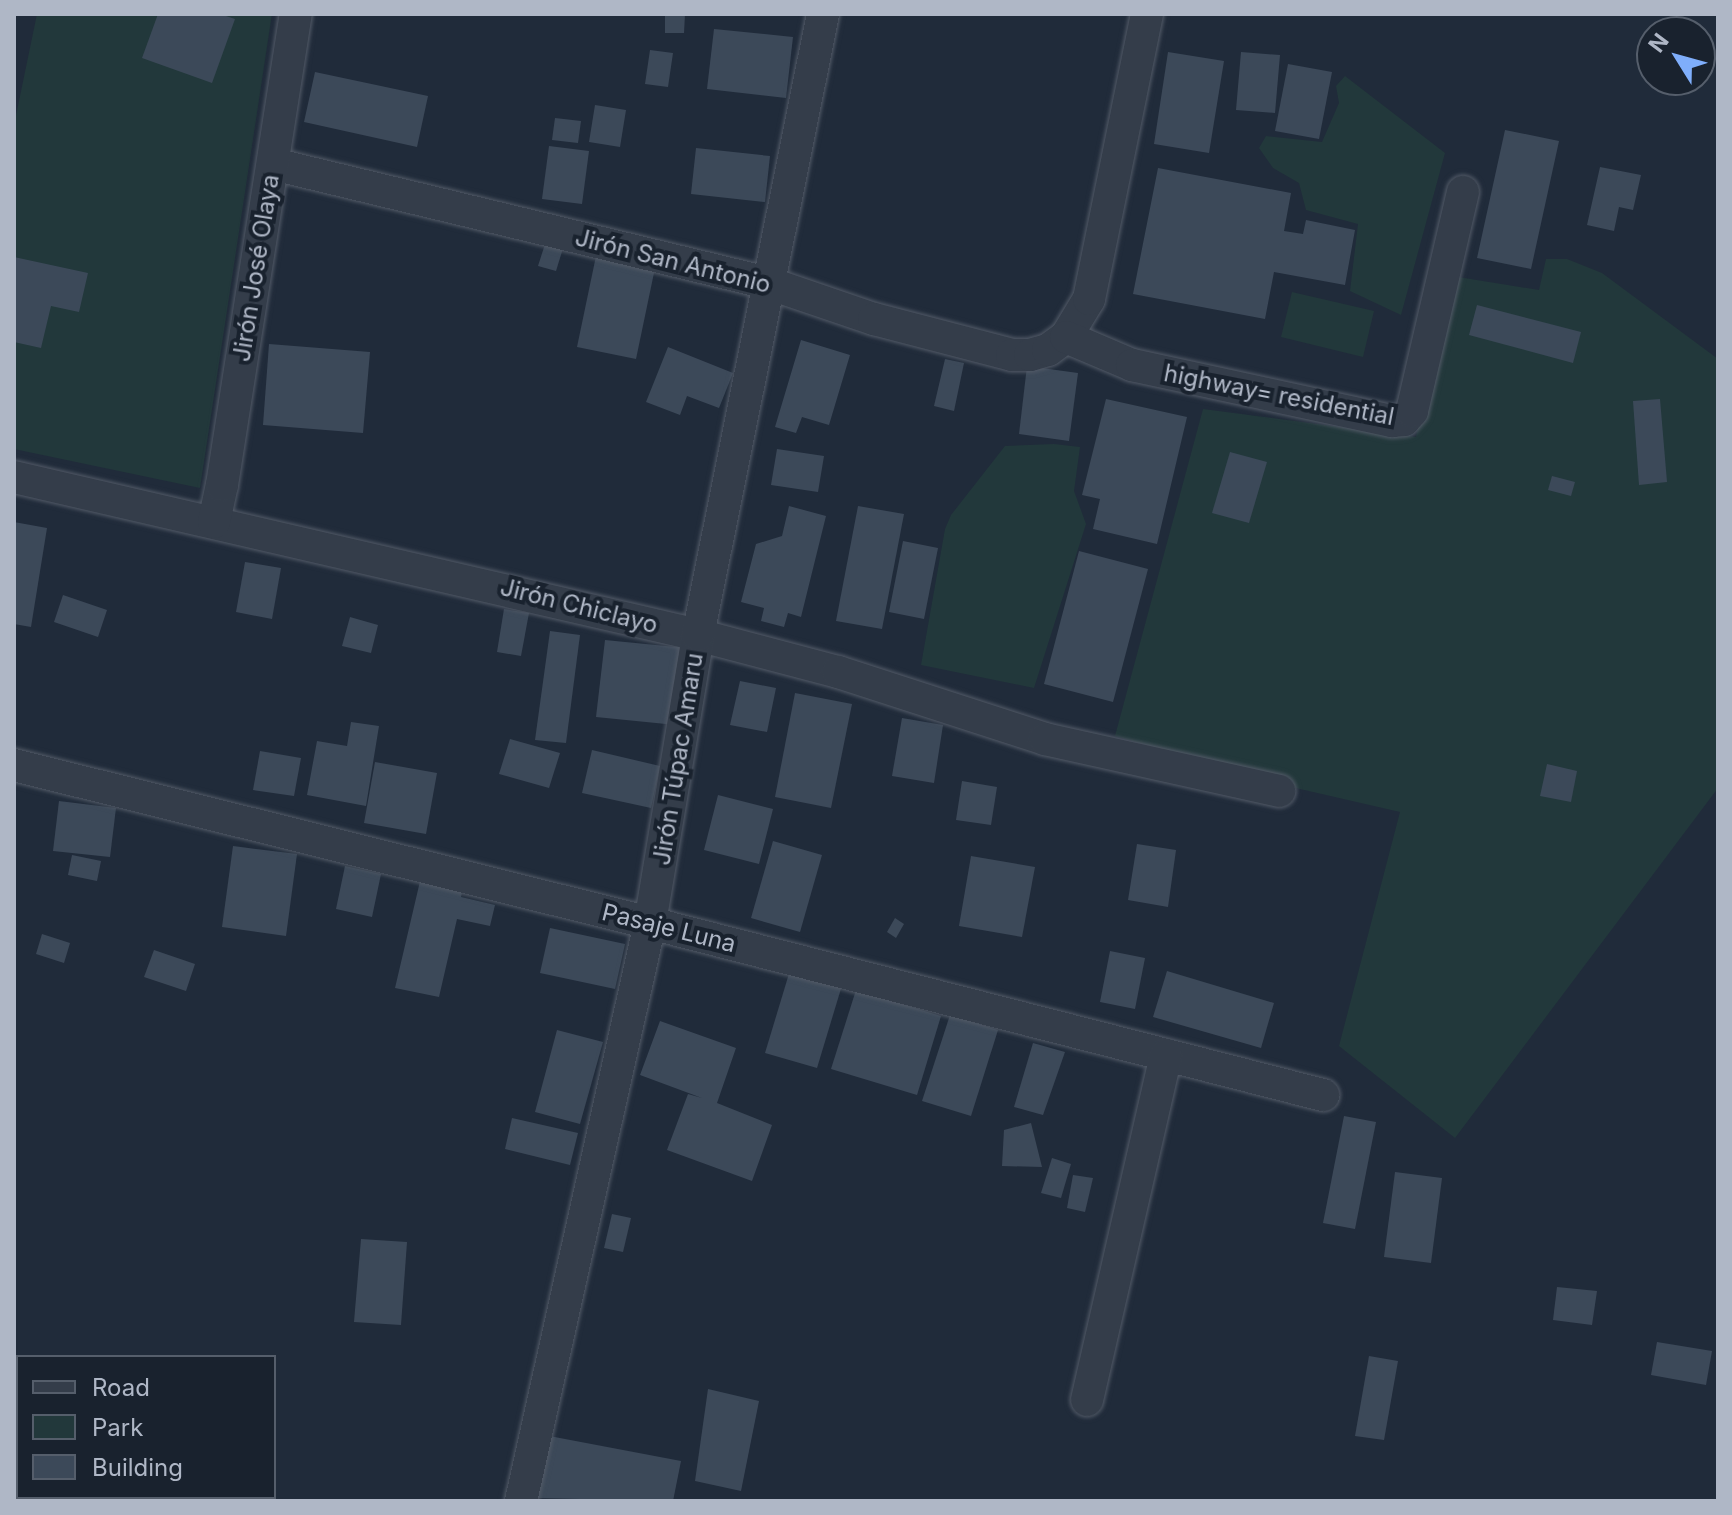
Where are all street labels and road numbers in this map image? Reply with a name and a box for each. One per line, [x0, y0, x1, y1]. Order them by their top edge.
street label: Jirón José Olaya [227, 172, 285, 364]
street label: Jirón San Antonio [572, 223, 774, 299]
street label: highway= residential [1162, 359, 1396, 431]
street label: Jirón Chiclayo [497, 573, 661, 639]
street label: Jirón Túpac Amaru [647, 651, 709, 867]
street label: Pasaje Luna [599, 897, 739, 959]

